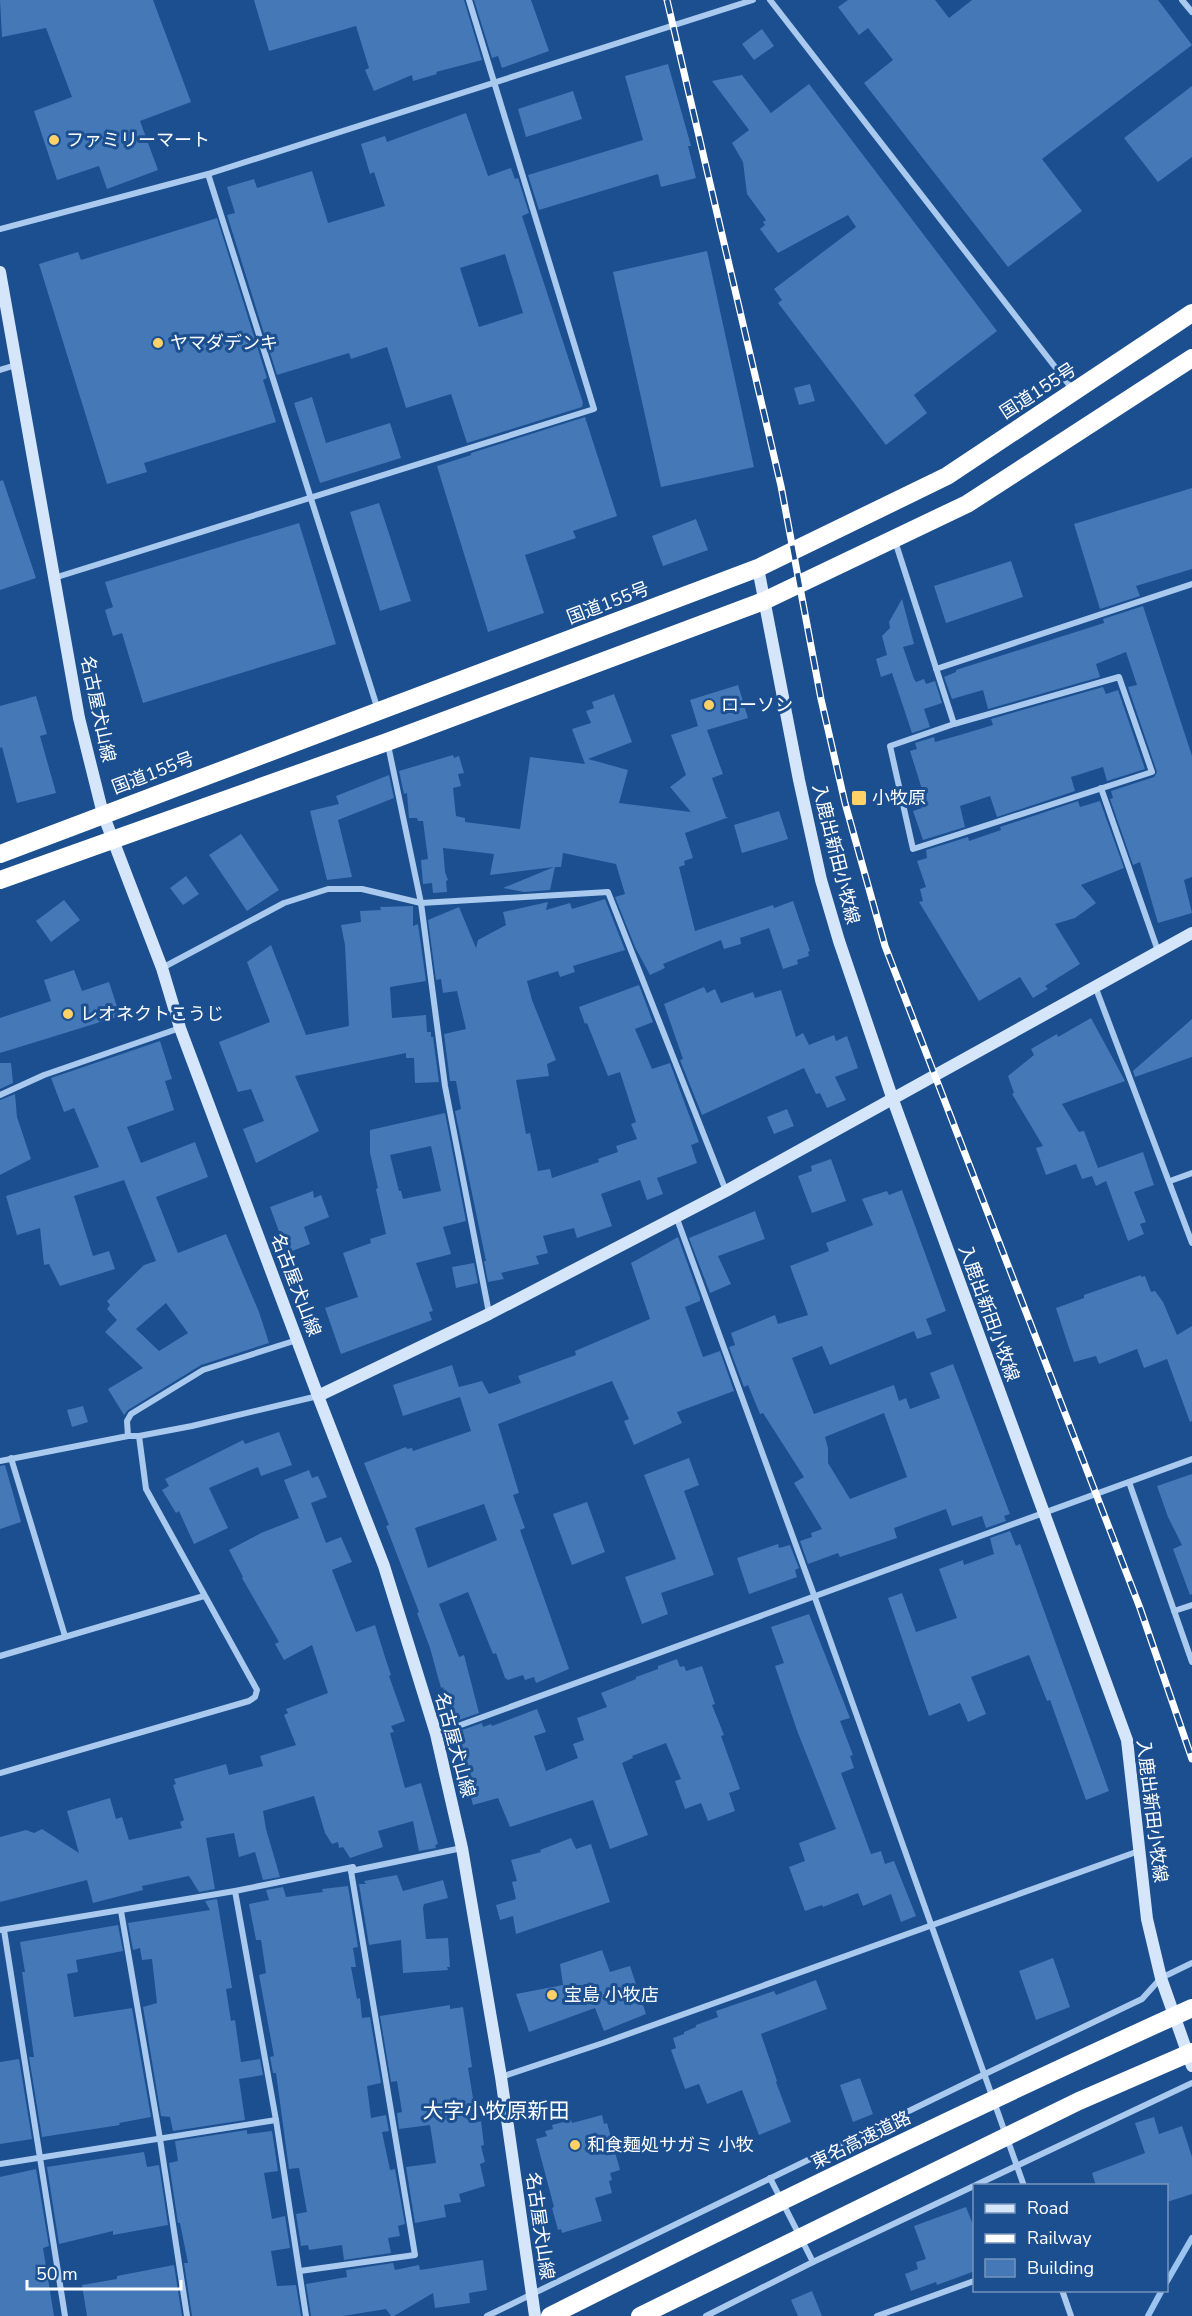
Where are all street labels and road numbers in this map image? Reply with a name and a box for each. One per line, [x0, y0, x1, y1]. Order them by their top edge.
street label: 国道155号 [995, 357, 1081, 425]
street label: 国道155号 [563, 576, 653, 630]
street label: 名古屋犬山線 [75, 654, 121, 764]
street label: 国道155号 [108, 746, 198, 800]
street label: 入鹿出新田小牧線 [807, 781, 865, 927]
street label: 名古屋犬山線 [265, 1230, 327, 1340]
street label: 入鹿出新田小牧線 [953, 1241, 1025, 1385]
street label: 名古屋犬山線 [429, 1690, 481, 1800]
street label: 入鹿出新田小牧線 [1131, 1738, 1173, 1884]
street label: 東名高速道路 [807, 2106, 915, 2174]
street label: 名古屋犬山線 [521, 2171, 559, 2281]

